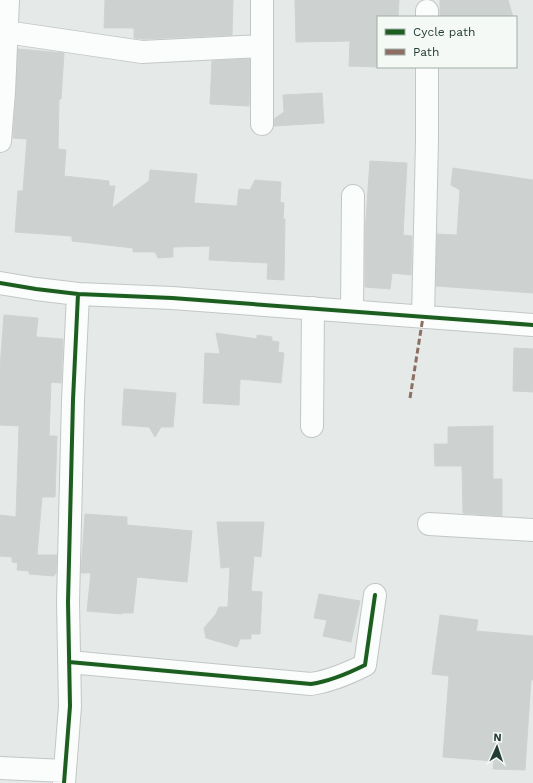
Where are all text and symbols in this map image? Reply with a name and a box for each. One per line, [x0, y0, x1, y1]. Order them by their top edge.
legend [377, 16, 517, 68]
text: Cycle path [413, 25, 475, 39]
text: Path [413, 45, 439, 59]
north arrow [477, 727, 517, 767]
text: N [493, 731, 502, 744]

